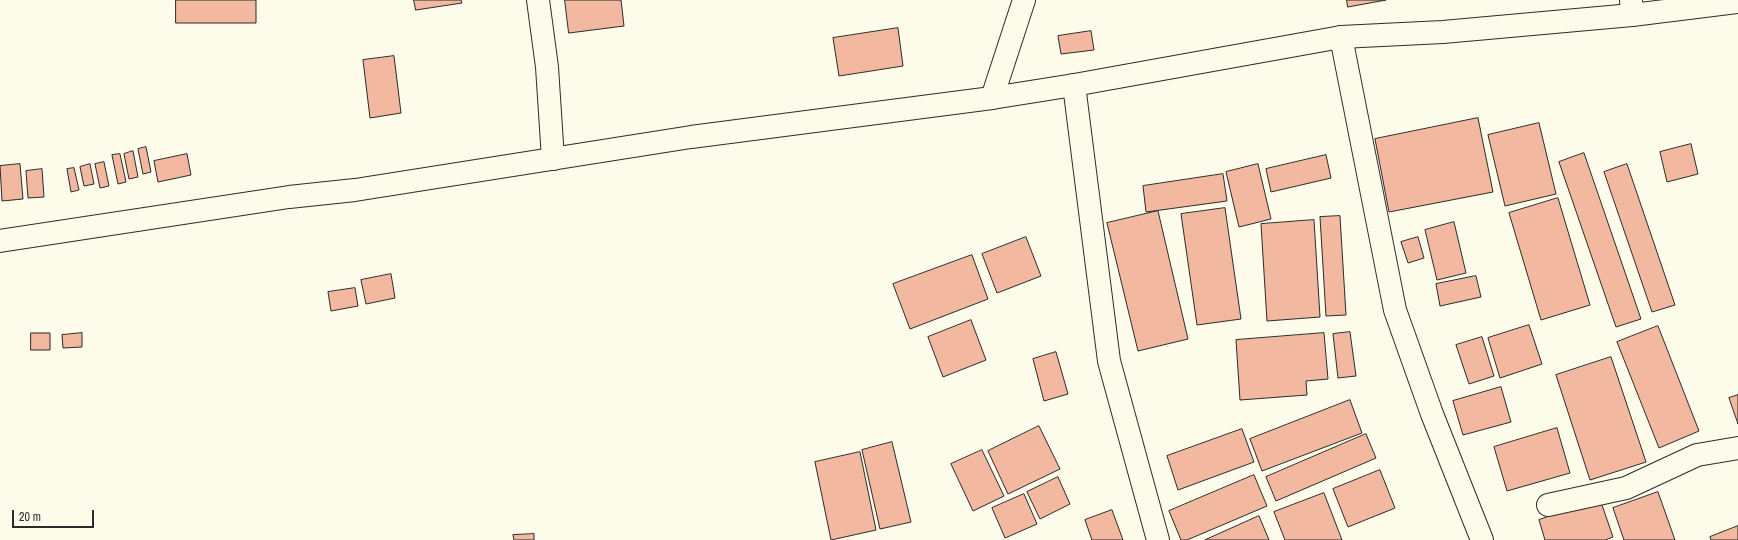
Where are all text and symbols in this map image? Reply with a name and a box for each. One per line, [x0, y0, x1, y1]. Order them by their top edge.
scale bar [14, 502, 96, 528]
text: 20 m [19, 509, 41, 525]

